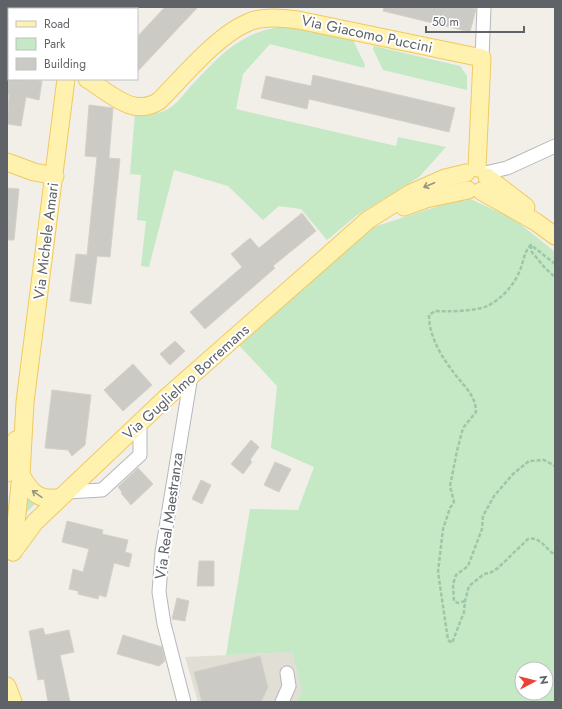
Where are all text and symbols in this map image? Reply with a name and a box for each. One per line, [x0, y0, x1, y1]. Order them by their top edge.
legend [8, 8, 138, 80]
scale bar [426, 8, 524, 34]
street label: Via Giacomo Puccini [299, 9, 435, 59]
text: 50 m [432, 13, 459, 31]
text: Road [44, 15, 70, 33]
text: Park [44, 35, 66, 53]
text: Building [44, 55, 86, 73]
street label: Via Michele Amari [28, 181, 64, 301]
one-way arrow [423, 182, 435, 189]
street label: Via Guglielmo Borremans [118, 319, 254, 445]
street label: Via Real Maestranza [149, 451, 189, 581]
one-way arrow [32, 490, 43, 498]
north arrow [514, 661, 554, 701]
text: N [535, 674, 552, 685]

